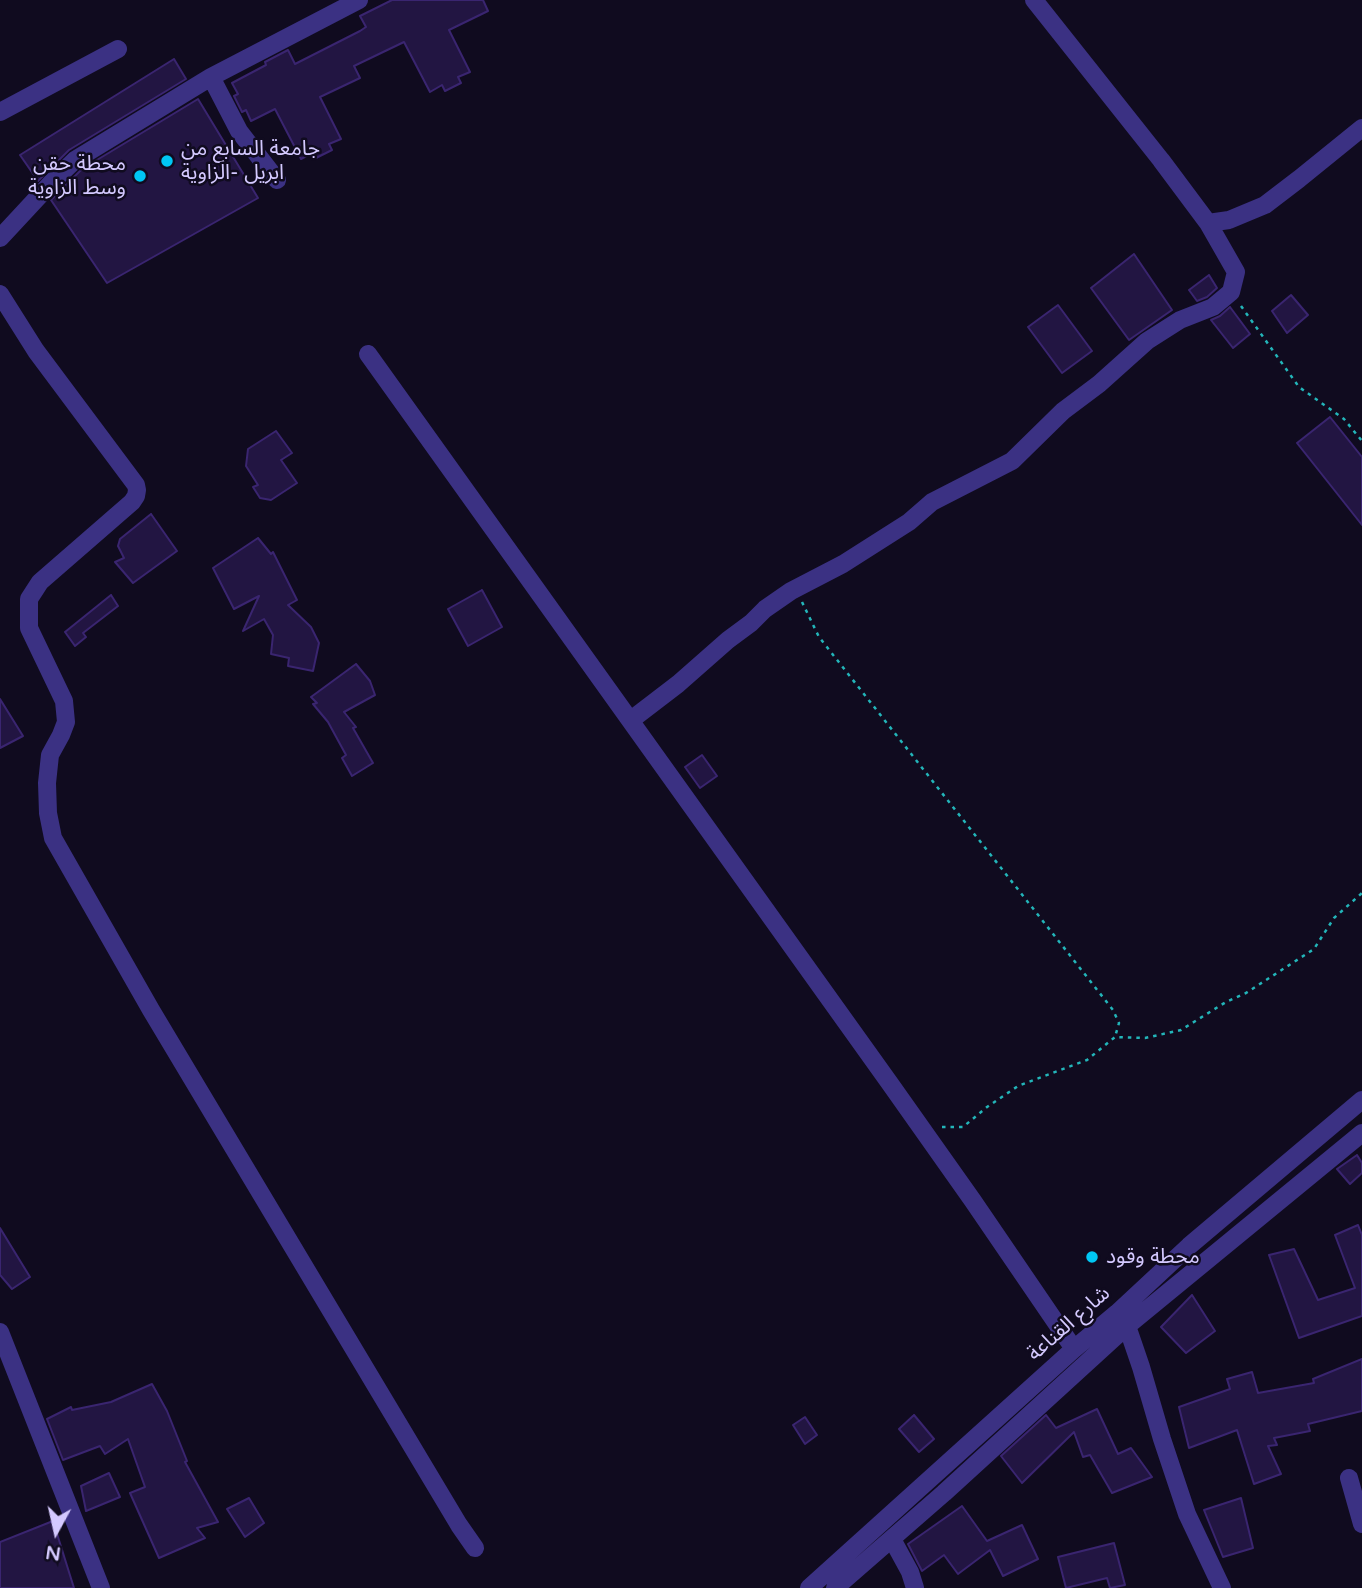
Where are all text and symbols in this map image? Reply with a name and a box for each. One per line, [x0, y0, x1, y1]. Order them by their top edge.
place label: جامعة السابع من ابريل -الزاوية [181, 136, 320, 186]
place label: محطة حقن وسط الزاوية [28, 151, 126, 201]
marker: جامعة السابع من ابريل -الزاوية [159, 153, 175, 169]
marker: محطة حقن وسط الزاوية [132, 168, 148, 184]
place label: محطة وقود [1106, 1244, 1200, 1270]
marker: محطة وقود [1084, 1249, 1100, 1265]
street label: شارع القناعة [1022, 1281, 1116, 1367]
north arrow [21, 1497, 91, 1567]
text: N [44, 1541, 62, 1565]

